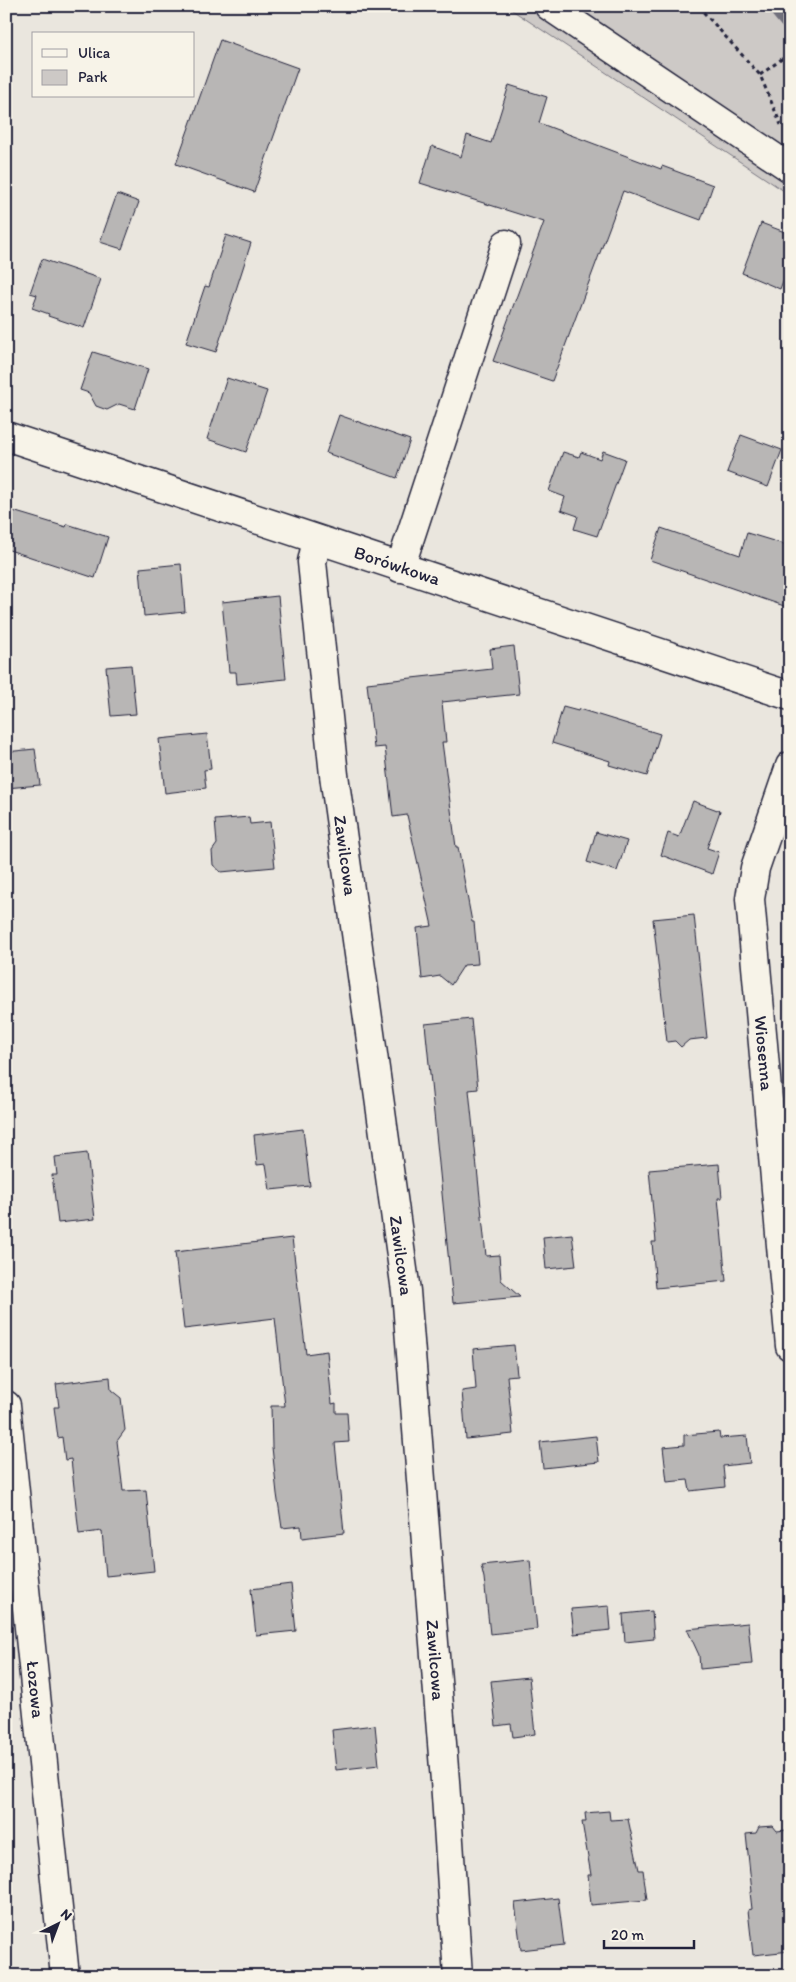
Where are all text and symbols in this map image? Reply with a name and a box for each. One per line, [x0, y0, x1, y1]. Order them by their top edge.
legend [32, 32, 195, 98]
text: Ulica [78, 44, 111, 62]
text: Park [78, 68, 108, 86]
street label: Borówkowa [351, 541, 444, 590]
street label: Zawilcowa [329, 814, 362, 898]
street label: Wiosenna [749, 1015, 778, 1092]
street label: Zawilcowa [385, 1214, 417, 1297]
street label: Zawilcowa [421, 1619, 450, 1702]
street label: Łozowa [21, 1660, 49, 1720]
north arrow [32, 1900, 82, 1950]
text: N [57, 1905, 76, 1924]
scale bar [604, 1917, 694, 1949]
text: 20 m [611, 1926, 645, 1944]

